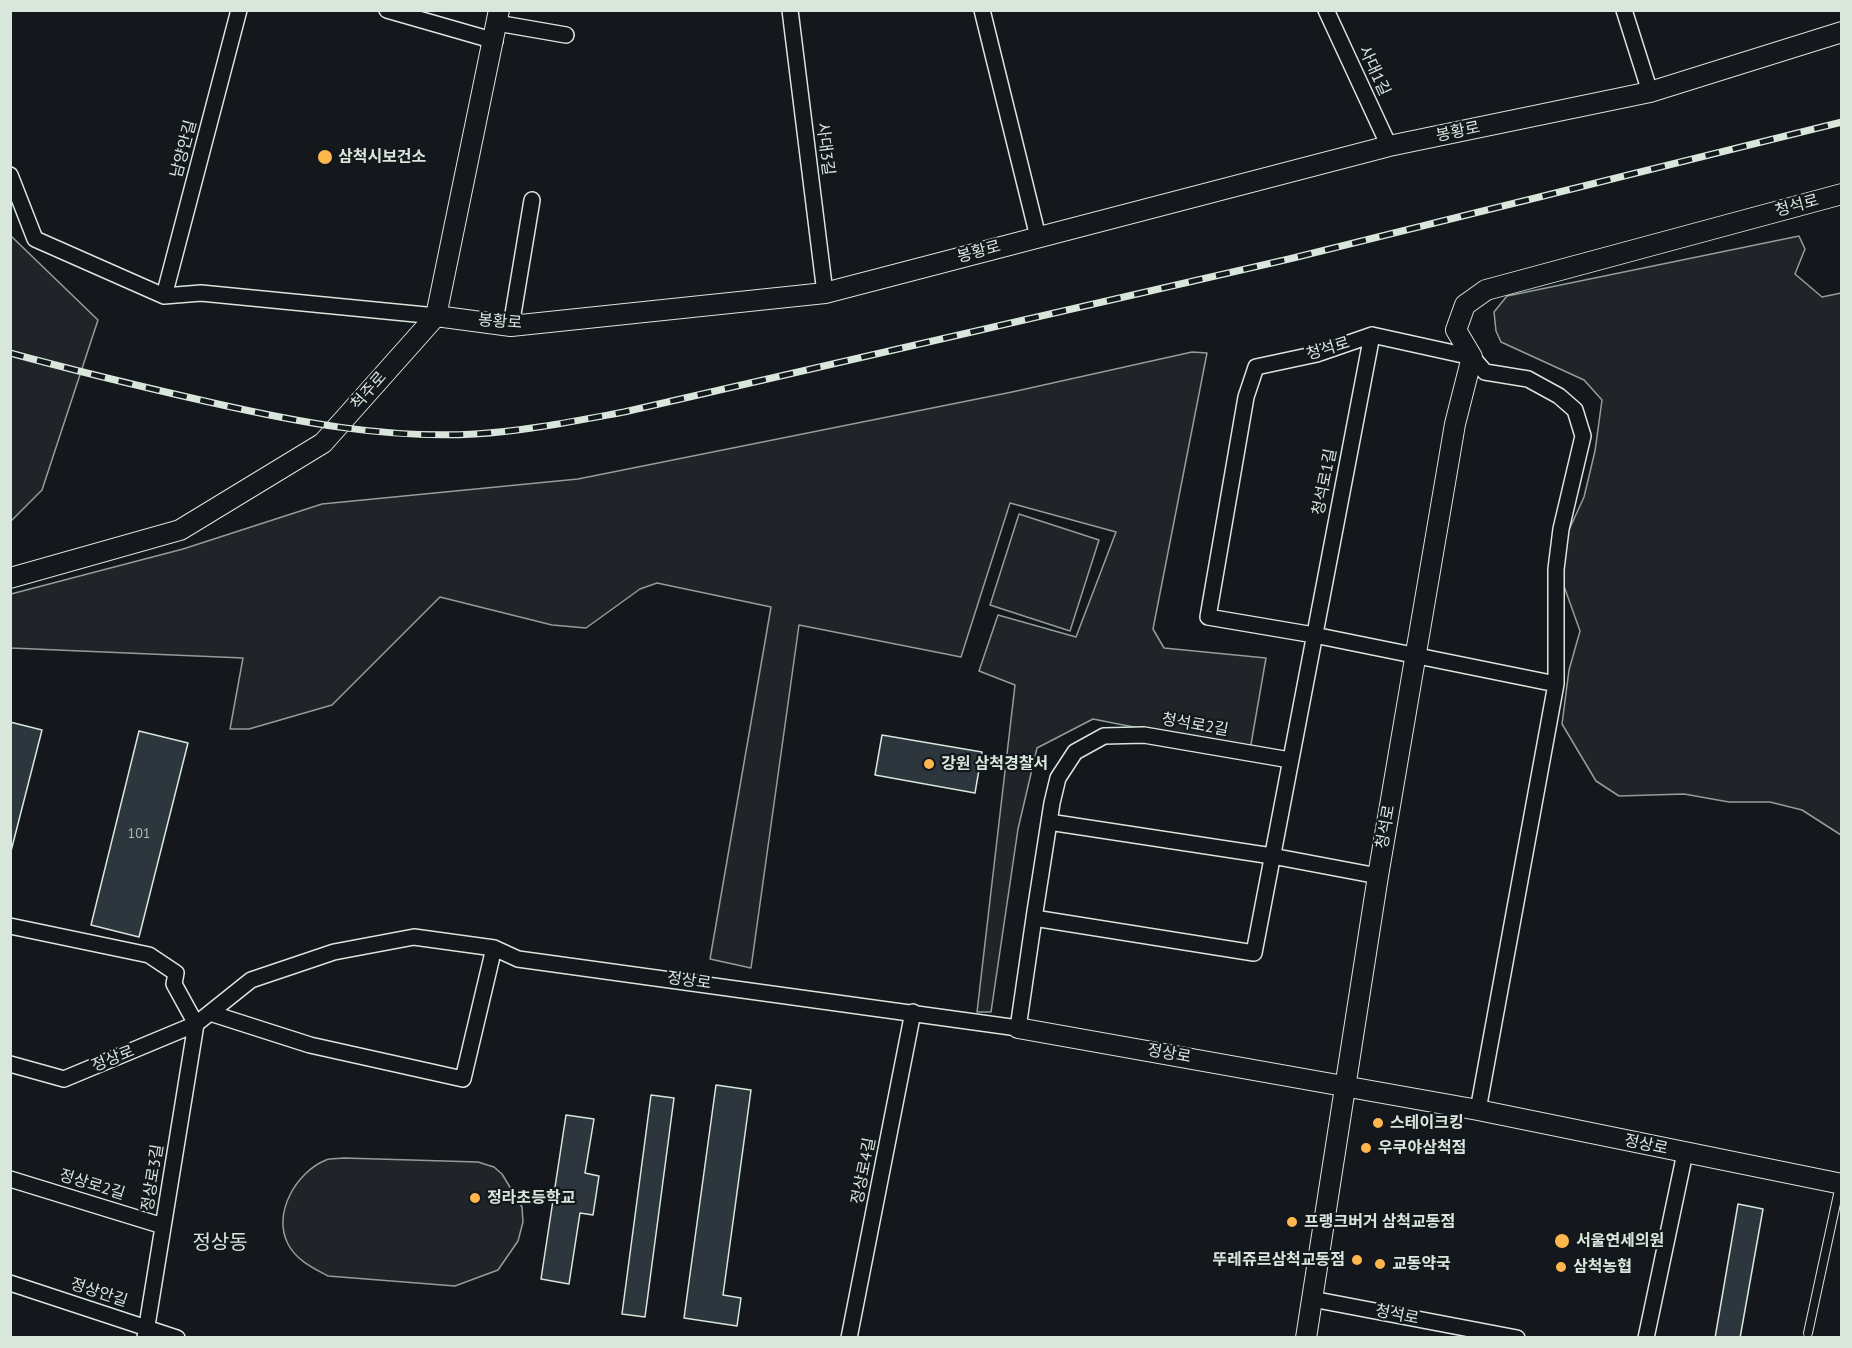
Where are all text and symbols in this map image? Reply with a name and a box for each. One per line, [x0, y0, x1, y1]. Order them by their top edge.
street label: 사대1길 [1354, 43, 1394, 99]
street label: 남양안길 [167, 118, 201, 180]
street label: 봉황로 [1434, 118, 1482, 146]
street label: 사대3길 [812, 122, 838, 176]
place label: 삼척시보건소 [338, 147, 426, 167]
marker: 삼척시보건소 [316, 148, 334, 166]
street label: 청석로 [1773, 191, 1821, 221]
street label: 봉황로 [955, 237, 1003, 267]
street label: 봉황로 [477, 311, 523, 333]
street label: 청석로 [1304, 333, 1352, 365]
street label: 척주로 [347, 368, 391, 414]
street label: 청석로1길 [1309, 447, 1341, 517]
street label: 청석로2길 [1160, 710, 1230, 740]
place label: 강원 삼척경찰서 [941, 754, 1048, 774]
marker: 강원 삼척경찰서 [922, 757, 936, 771]
street label: 청석로 [1373, 804, 1399, 850]
house number: 101 [128, 826, 150, 842]
street label: 정상로 [666, 968, 712, 994]
street label: 정상로 [1146, 1041, 1192, 1067]
street label: 정상로 [89, 1042, 137, 1076]
place label: 스테이크킹 [1390, 1113, 1464, 1133]
marker: 스테이크킹 [1371, 1116, 1385, 1130]
street label: 정상로 [1622, 1131, 1670, 1159]
street label: 정상로4길 [848, 1136, 880, 1206]
place label: 우쿠야삼척점 [1378, 1138, 1466, 1158]
marker: 우쿠야삼척점 [1359, 1141, 1373, 1155]
street label: 정상로3길 [138, 1143, 168, 1213]
street label: 정상로2길 [57, 1166, 127, 1204]
place label: 정라초등학교 [487, 1188, 575, 1208]
marker: 정라초등학교 [468, 1191, 482, 1205]
place label: 프랭크버거 삼척교동점 [1304, 1212, 1455, 1232]
marker: 프랭크버거 삼척교동점 [1285, 1215, 1299, 1229]
district label: 정상동 [192, 1231, 248, 1255]
place label: 서울연세의원 [1576, 1231, 1664, 1251]
marker: 서울연세의원 [1553, 1232, 1571, 1250]
place label: 뚜레쥬르삼척교동점 [1213, 1250, 1345, 1270]
marker: 뚜레쥬르삼척교동점 [1350, 1253, 1364, 1267]
place label: 교동약국 [1392, 1254, 1451, 1274]
marker: 교동약국 [1373, 1257, 1387, 1271]
place label: 삼척농협 [1573, 1257, 1632, 1277]
marker: 삼척농협 [1554, 1260, 1568, 1274]
street label: 정상안길 [68, 1275, 130, 1311]
street label: 청석로 [1373, 1301, 1421, 1329]

